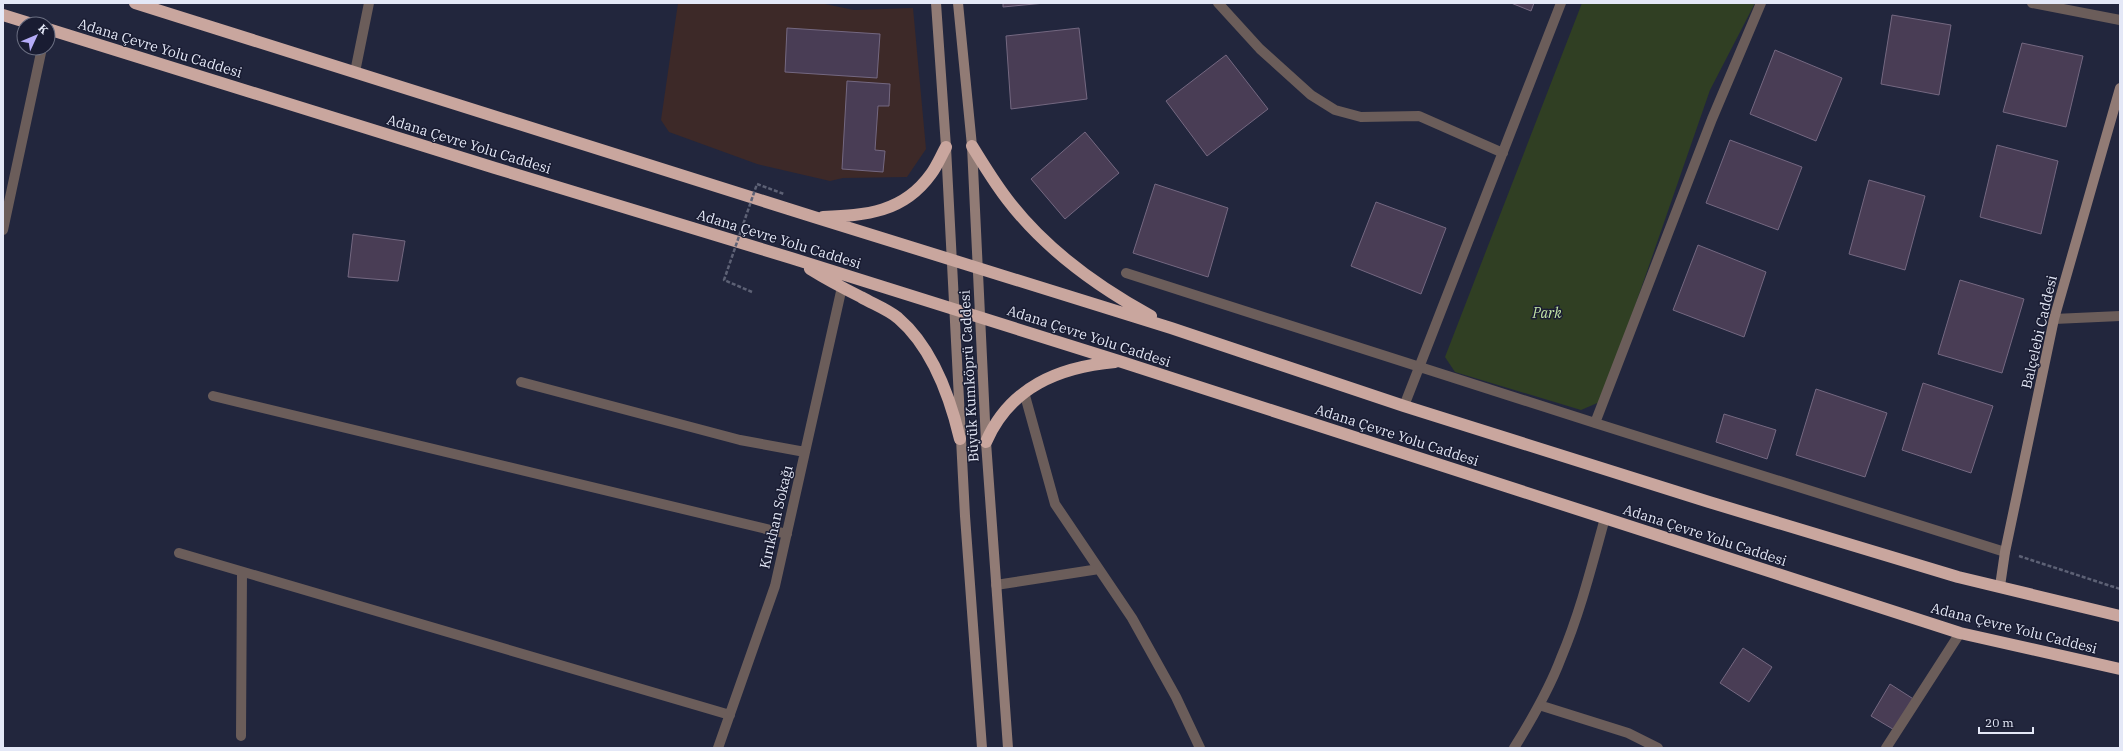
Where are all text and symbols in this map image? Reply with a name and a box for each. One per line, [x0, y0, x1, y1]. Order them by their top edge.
street label: Adana Çevre Yolu Caddesi [76, 14, 244, 82]
north arrow [16, 16, 56, 56]
text: K [35, 21, 52, 37]
street label: Adana Çevre Yolu Caddesi [385, 110, 553, 178]
street label: Adana Çevre Yolu Caddesi [695, 205, 863, 273]
street label: Balçelebi Caddesi [2017, 274, 2061, 390]
street label: Büyük Kumköprü Caddesi [956, 290, 982, 462]
street label: Adana Çevre Yolu Caddesi [1005, 301, 1173, 371]
park label: Park [1531, 304, 1562, 322]
street label: Adana Çevre Yolu Caddesi [1313, 400, 1481, 470]
street label: Kırıkhan Sokağı [755, 464, 797, 570]
street label: Adana Çevre Yolu Caddesi [1621, 500, 1789, 570]
street label: Adana Çevre Yolu Caddesi [1929, 599, 2099, 657]
scale bar [1979, 709, 2033, 735]
text: 20 m [1985, 715, 2014, 730]

